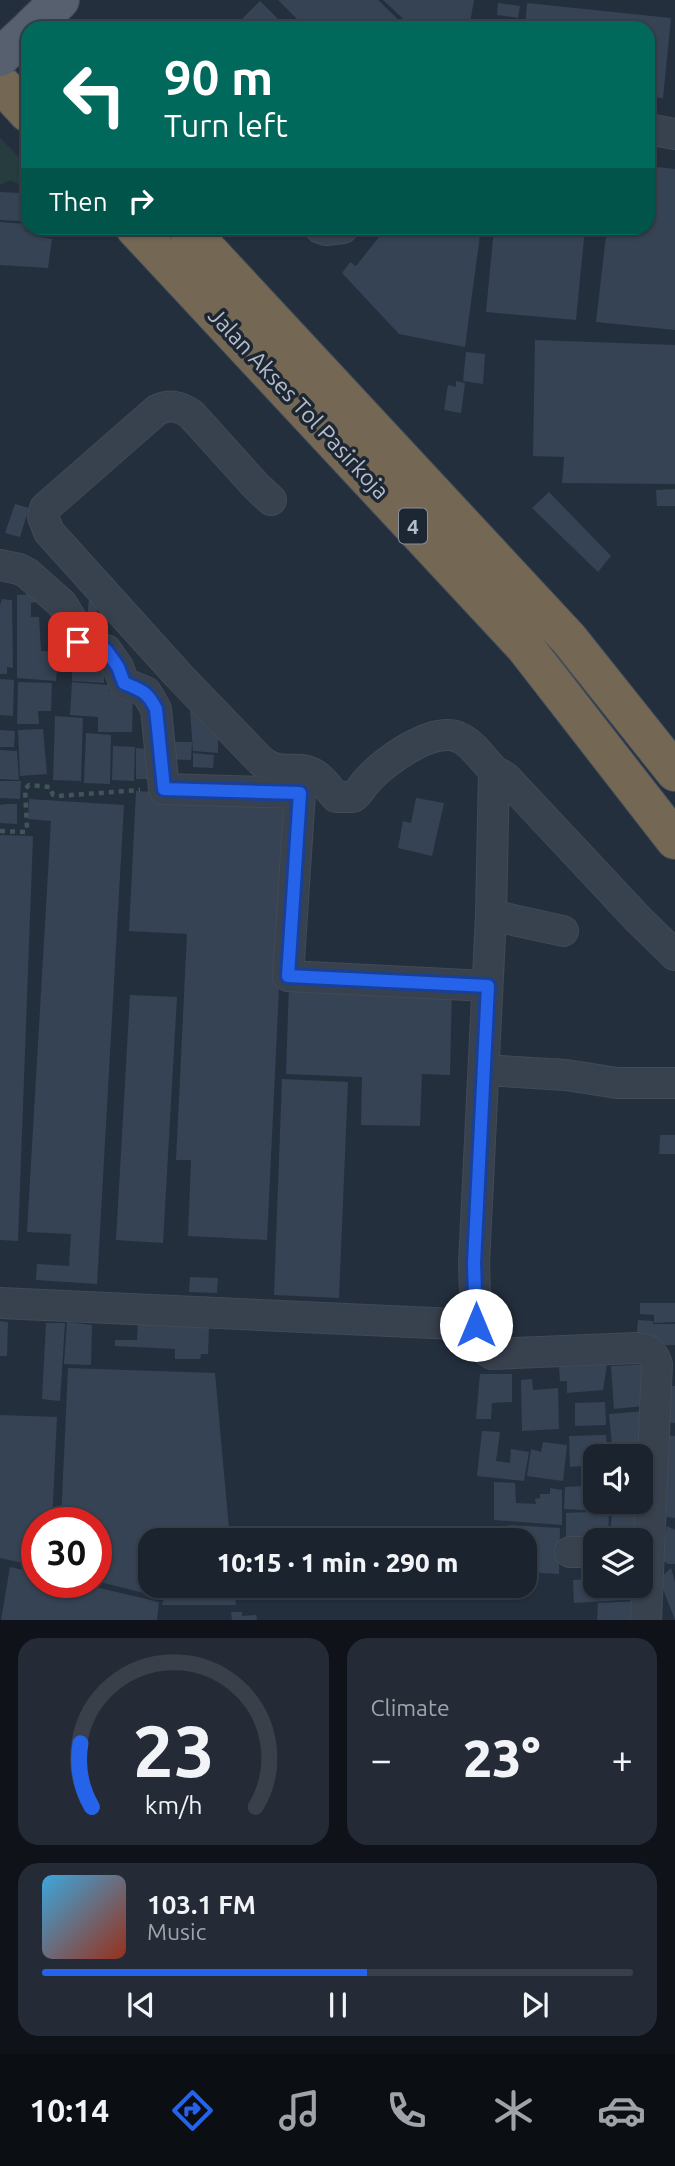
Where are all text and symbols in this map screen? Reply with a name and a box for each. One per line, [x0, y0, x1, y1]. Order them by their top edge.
icon: left [49, 49, 140, 140]
text: 90 m [164, 49, 273, 104]
text: Turn left [164, 107, 288, 143]
icon: right [122, 182, 160, 220]
text: Then [49, 187, 108, 216]
street label: Jalan Akses Tol Pasirkoja [204, 302, 394, 504]
road number: 4 [399, 508, 427, 544]
pin [48, 612, 108, 672]
icon: arrive [59, 623, 97, 661]
position arrow [439, 1288, 513, 1362]
map controls [583, 1444, 653, 1598]
button: sound [583, 1444, 653, 1514]
speed limit sign: 30 [21, 1507, 112, 1598]
button: layers [583, 1528, 653, 1598]
text: 10:15 · 1 min · 290 m [217, 1548, 458, 1577]
text: Climate [371, 1695, 450, 1720]
text: 23 [132, 1710, 214, 1792]
text: 23° [463, 1729, 541, 1787]
text: − [371, 1738, 392, 1780]
text: + [612, 1738, 633, 1780]
text: km/h [144, 1791, 202, 1819]
text: 103.1 FM [147, 1890, 256, 1919]
text: Music [147, 1919, 206, 1944]
icon: previous [122, 1986, 160, 2024]
icon: pause [319, 1986, 357, 2024]
icon: next [516, 1986, 554, 2024]
icon: directions [168, 2086, 217, 2135]
icon: music [275, 2086, 324, 2135]
icon: phone [382, 2086, 431, 2135]
icon: climate [489, 2086, 538, 2135]
icon: car [597, 2086, 646, 2135]
text: 10:14 [29, 2092, 109, 2128]

